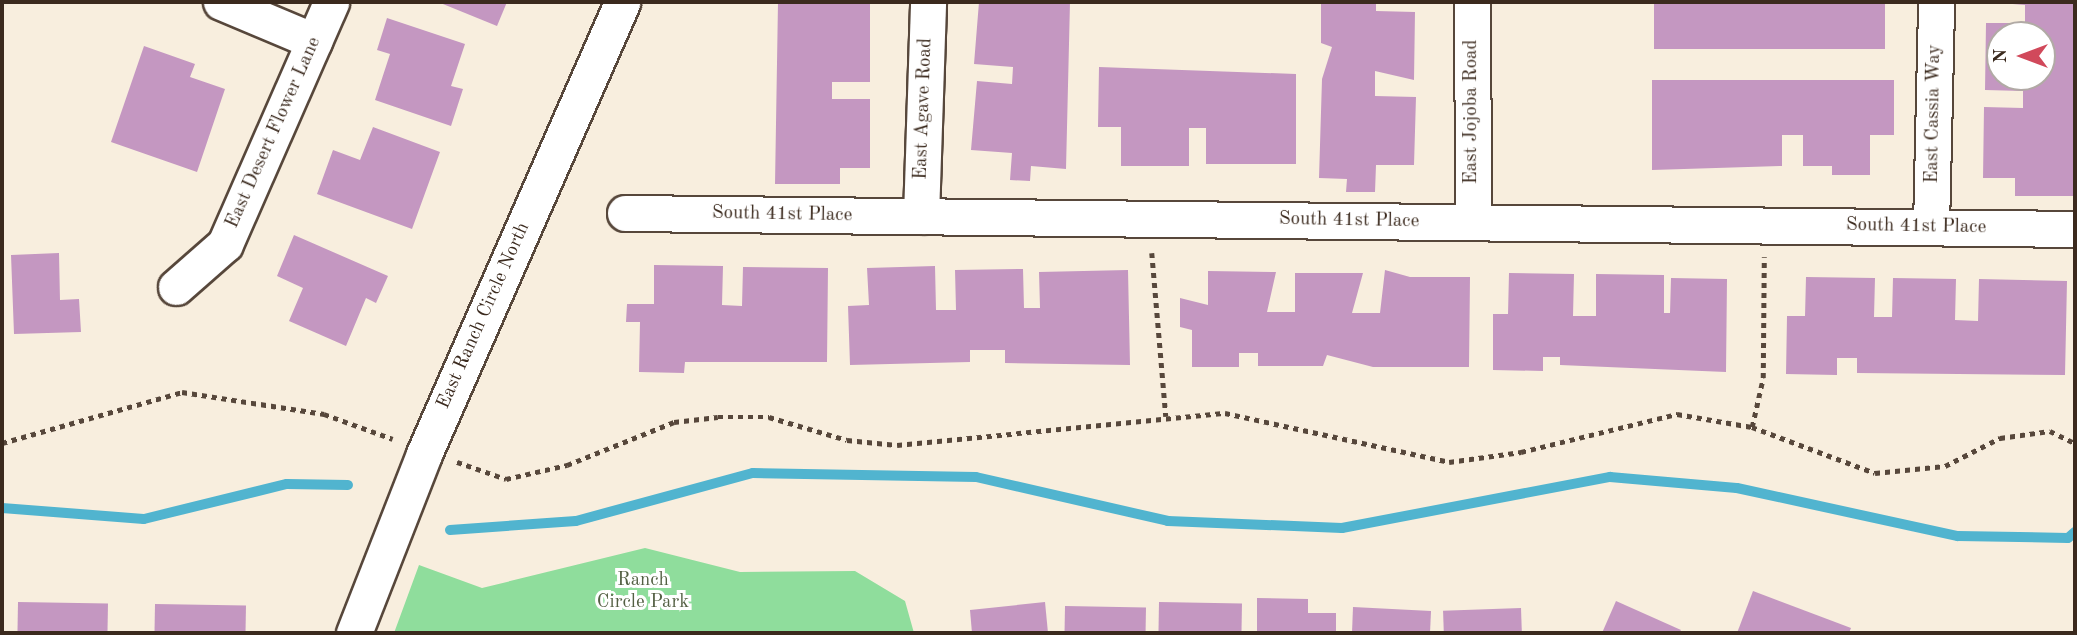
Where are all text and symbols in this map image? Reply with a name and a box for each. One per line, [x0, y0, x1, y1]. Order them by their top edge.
north arrow [1986, 21, 2056, 91]
street label: East Desert Flower Lane [222, 34, 326, 232]
street label: East Agave Road [910, 38, 938, 180]
street label: East Jojoba Road [1461, 40, 1483, 184]
street label: East Cassia Way [1921, 44, 1947, 184]
text: N [1992, 49, 2011, 63]
street label: South 41st Place [712, 202, 852, 228]
street label: South 41st Place [1279, 208, 1419, 234]
street label: South 41st Place [1846, 214, 1986, 240]
street label: East Ranch Circle North [433, 219, 535, 413]
park label: Ranch Circle Park [597, 570, 689, 614]

